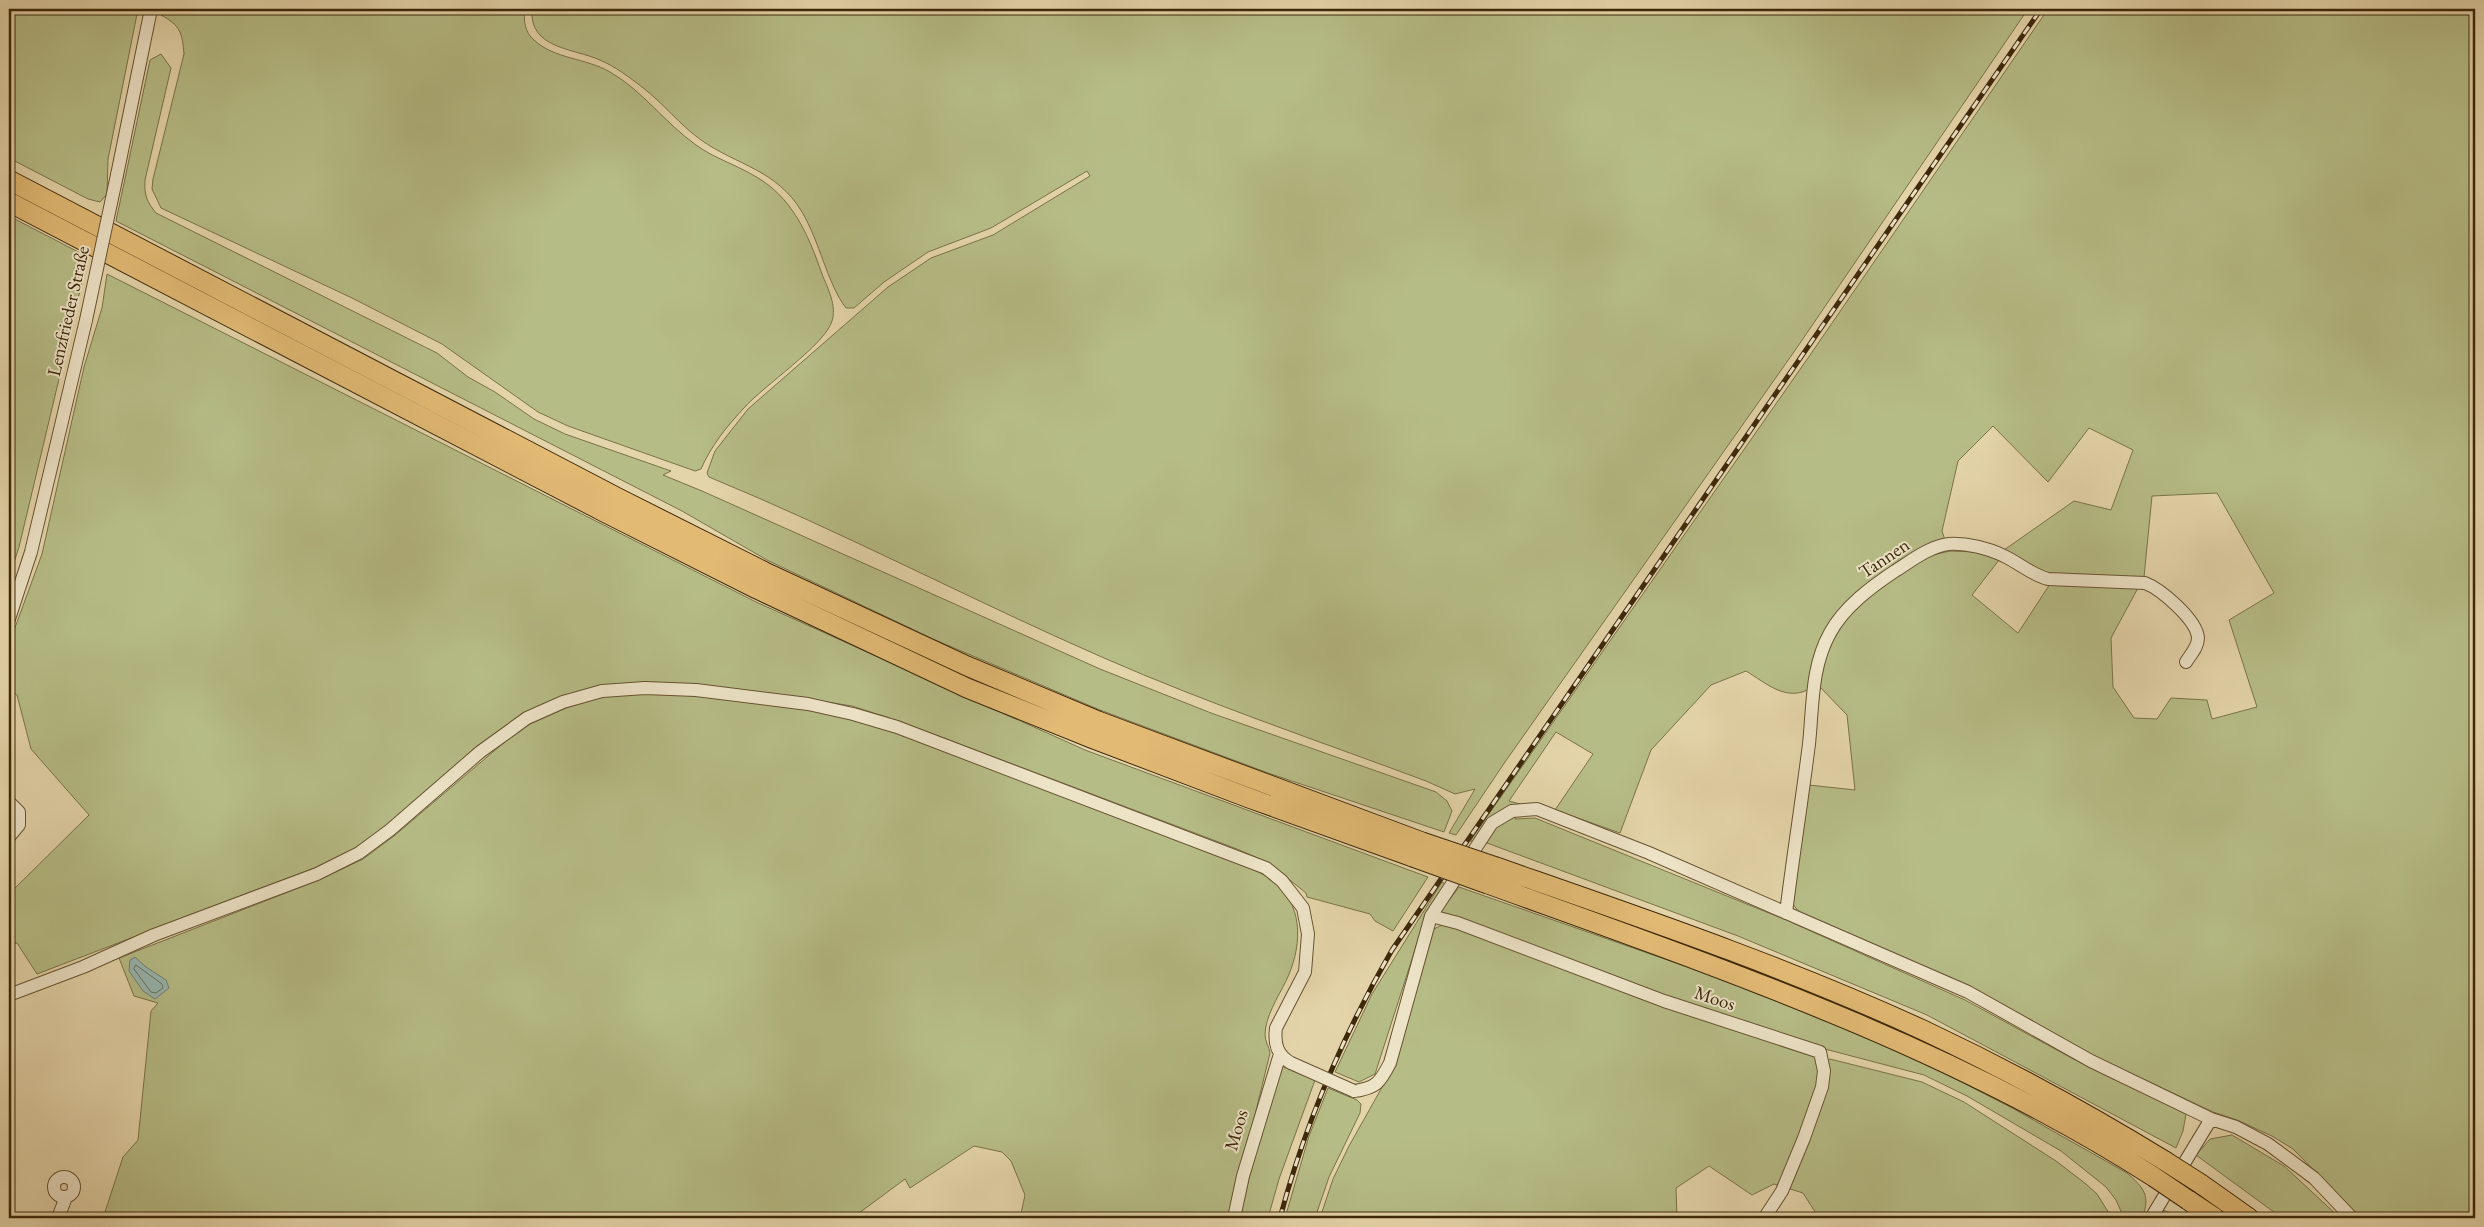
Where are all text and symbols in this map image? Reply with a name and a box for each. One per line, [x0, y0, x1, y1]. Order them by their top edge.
street label: Lenzfrieder Straße [41, 243, 95, 379]
street label: Tannen [1854, 532, 1914, 584]
street label: Moos [1691, 980, 1739, 1016]
street label: Moos [1218, 1107, 1254, 1153]

